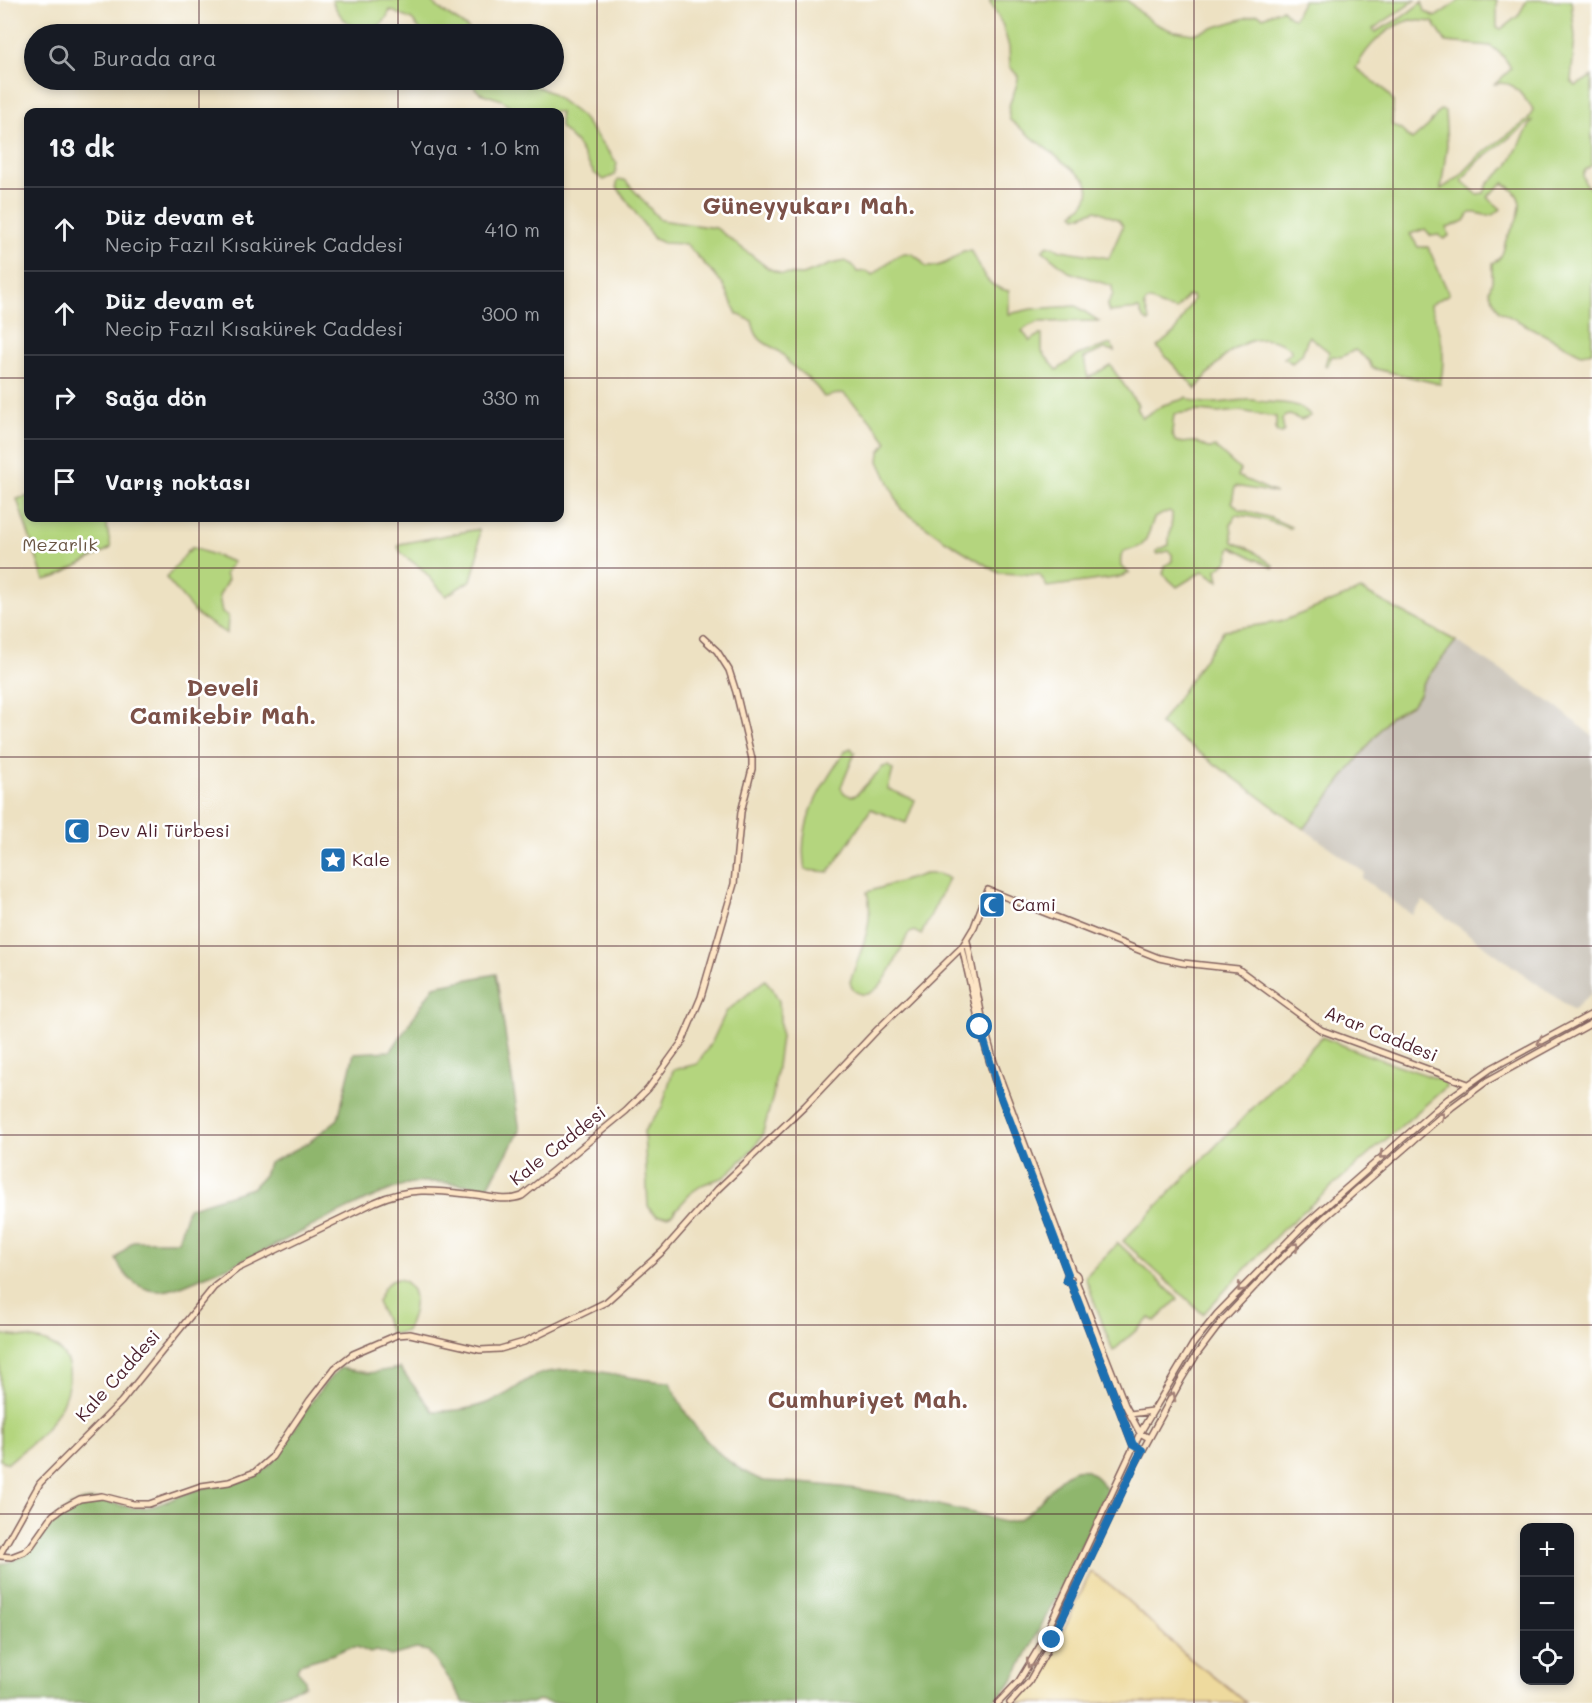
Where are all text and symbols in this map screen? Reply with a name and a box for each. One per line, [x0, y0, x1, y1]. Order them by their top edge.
search box [24, 24, 564, 90]
icon: search [45, 41, 78, 74]
text: Burada ara [93, 43, 217, 72]
text: 13 dk [48, 130, 115, 164]
text: Yaya · 1.0 km [410, 134, 540, 160]
district label: Güneyyukarı Mah. [703, 189, 915, 220]
text: Düz devam et [105, 202, 254, 231]
icon: ahead [48, 213, 81, 246]
text: 410 m [485, 216, 540, 242]
text: Necip Fazıl Kısakürek Caddesi [105, 231, 403, 257]
text: Düz devam et [105, 286, 254, 315]
icon: ahead [48, 297, 81, 330]
text: 300 m [481, 300, 540, 326]
text: Necip Fazıl Kısakürek Caddesi [105, 315, 403, 341]
icon: right [48, 381, 81, 414]
text: Sağa dön [105, 383, 207, 412]
text: 330 m [482, 384, 540, 410]
icon: arrive [48, 465, 81, 498]
text: Varış noktası [105, 467, 251, 496]
park label: Mezarlık [22, 532, 98, 556]
district label: Develi Camikebir Mah. [130, 671, 316, 730]
mosque icon: Dev Ali Türbesi [62, 816, 92, 846]
place label: Dev Ali Türbesi [97, 818, 230, 842]
place icon: Kale [318, 845, 348, 875]
place label: Kale [352, 847, 390, 871]
mosque icon: Cami [977, 890, 1007, 920]
place label: Cami [1012, 892, 1056, 916]
street label: Arar Caddesi [1321, 1000, 1441, 1067]
route start [966, 1013, 992, 1039]
one-way arrow [1536, 1035, 1547, 1046]
street label: Kale Caddesi [504, 1100, 610, 1190]
one-way arrow [1434, 1112, 1445, 1123]
one-way arrow [1379, 1148, 1390, 1159]
one-way arrow [1288, 1242, 1299, 1253]
one-way arrow [1237, 1282, 1248, 1292]
street label: Kale Caddesi [70, 1324, 165, 1426]
district label: Cumhuriyet Mah. [767, 1383, 969, 1414]
one-way arrow [1165, 1391, 1176, 1402]
map controls [1520, 1523, 1574, 1685]
button: + [1520, 1523, 1574, 1577]
button: − [1520, 1577, 1574, 1631]
route end [1038, 1626, 1064, 1652]
button: locate [1520, 1631, 1574, 1685]
one-way arrow [1025, 1658, 1037, 1668]

